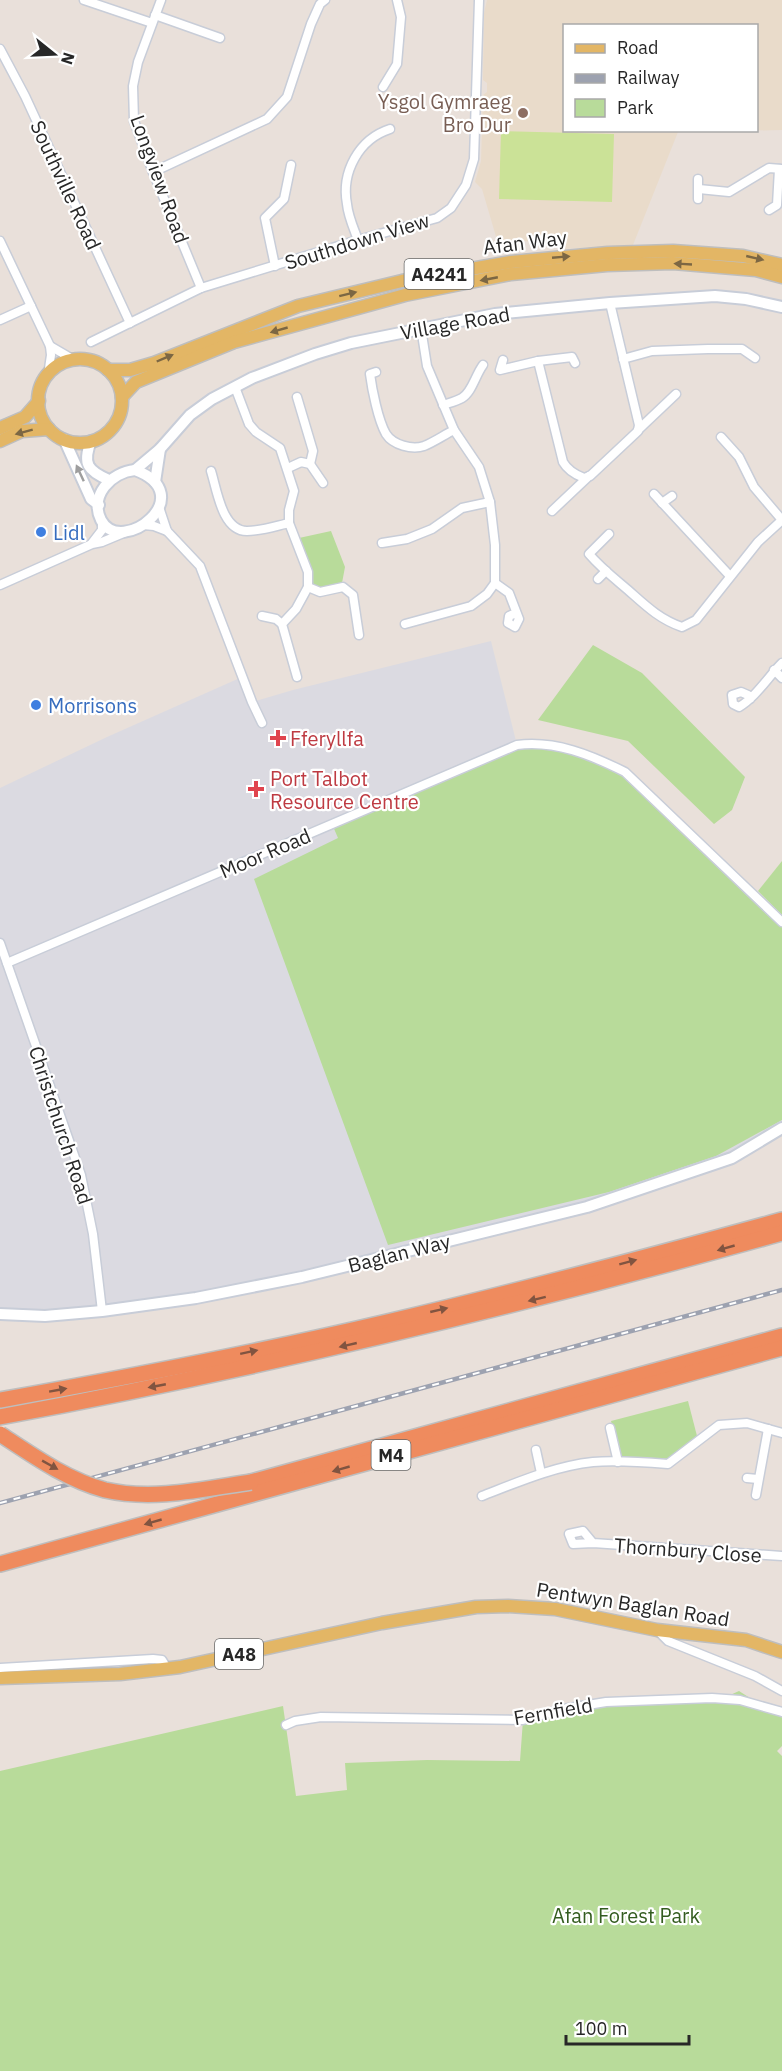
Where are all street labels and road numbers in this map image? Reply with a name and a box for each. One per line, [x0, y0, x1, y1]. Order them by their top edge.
street label: Longview Road [124, 111, 196, 247]
street label: Southville Road [24, 116, 108, 254]
street label: Southdown View [281, 206, 433, 276]
street label: Afan Way [482, 223, 568, 261]
road number: A4241 [404, 259, 474, 289]
street label: Village Road [398, 300, 512, 346]
street label: Moor Road [215, 822, 315, 884]
street label: Christchurch Road [23, 1042, 99, 1208]
street label: Baglan Way [345, 1227, 453, 1279]
road number: M4 [372, 1440, 410, 1470]
street label: Thornbury Close [613, 1531, 763, 1569]
street label: Pentwyn Baglan Road [535, 1575, 731, 1633]
road number: A48 [215, 1639, 263, 1669]
street label: Fernfield [511, 1691, 595, 1731]

